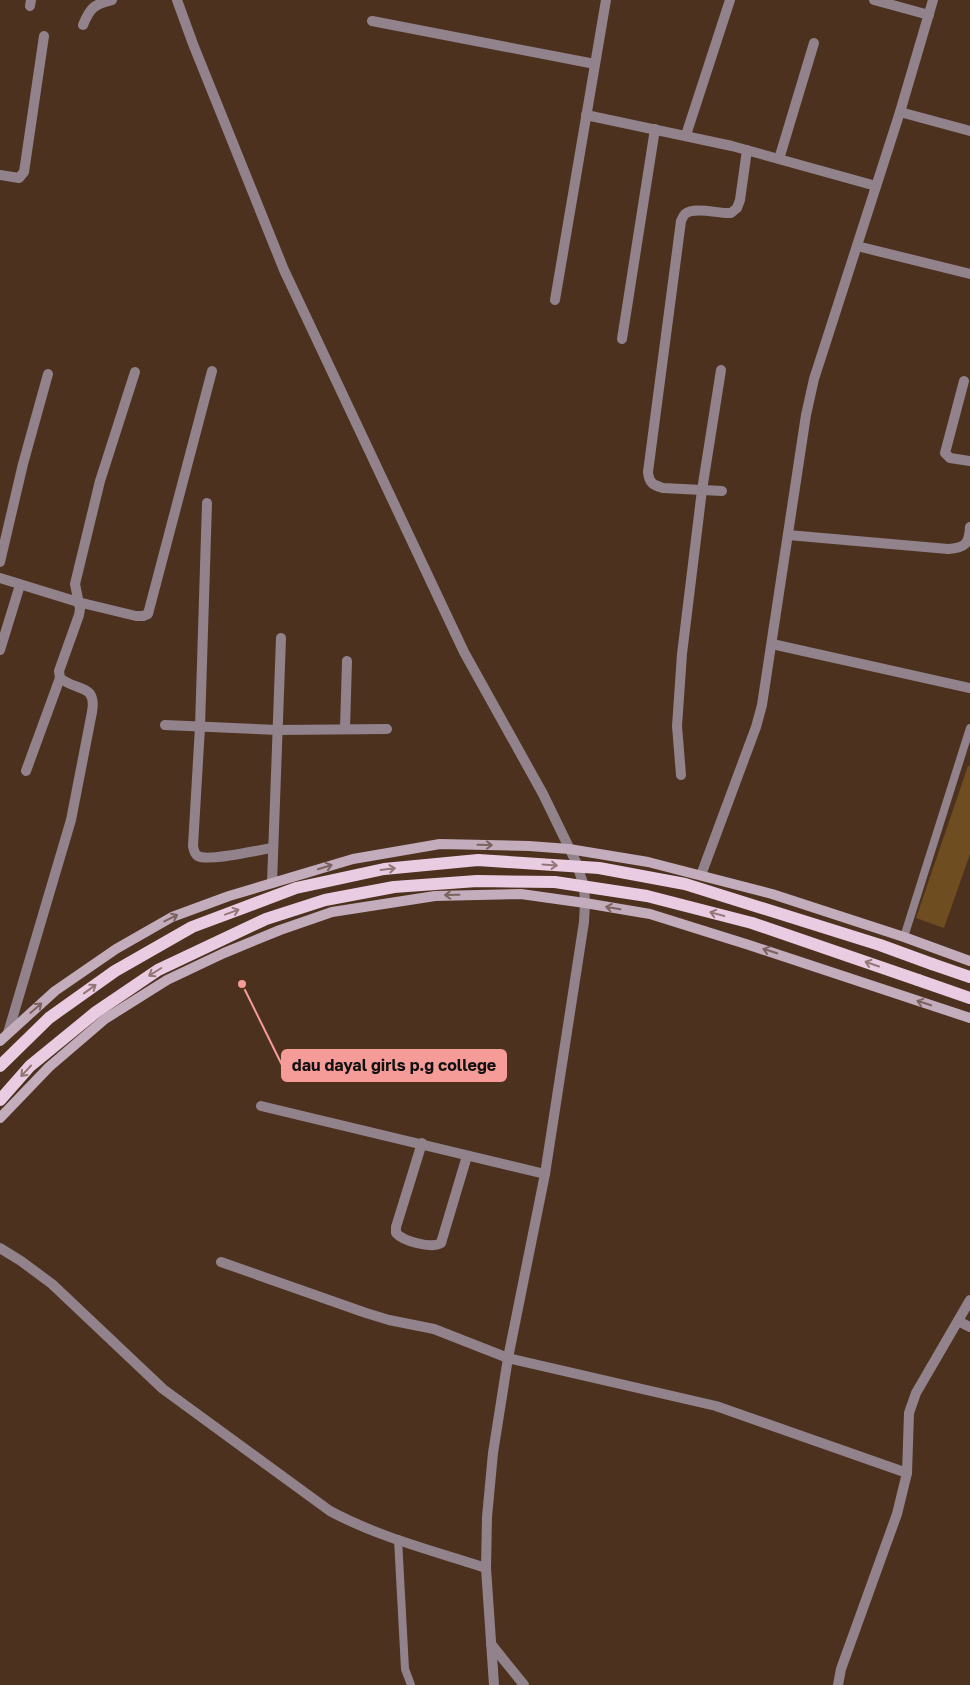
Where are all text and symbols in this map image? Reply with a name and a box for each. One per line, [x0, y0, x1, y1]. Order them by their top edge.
one-way arrow [476, 840, 492, 850]
one-way arrow [542, 860, 558, 870]
one-way arrow [316, 861, 332, 871]
one-way arrow [380, 864, 396, 874]
one-way arrow [444, 890, 460, 900]
one-way arrow [606, 902, 622, 912]
one-way arrow [224, 907, 239, 916]
one-way arrow [710, 909, 726, 918]
one-way arrow [163, 913, 178, 923]
one-way arrow [762, 946, 778, 956]
one-way arrow [865, 959, 880, 968]
one-way arrow [148, 968, 162, 978]
one-way arrow [83, 984, 97, 994]
one-way arrow [916, 998, 932, 1007]
one-way arrow [29, 1003, 42, 1014]
callout: dau dayal girls p.g college [282, 1050, 506, 1081]
text: dau dayal girls p.g college [292, 1055, 496, 1075]
one-way arrow [20, 1065, 32, 1077]

